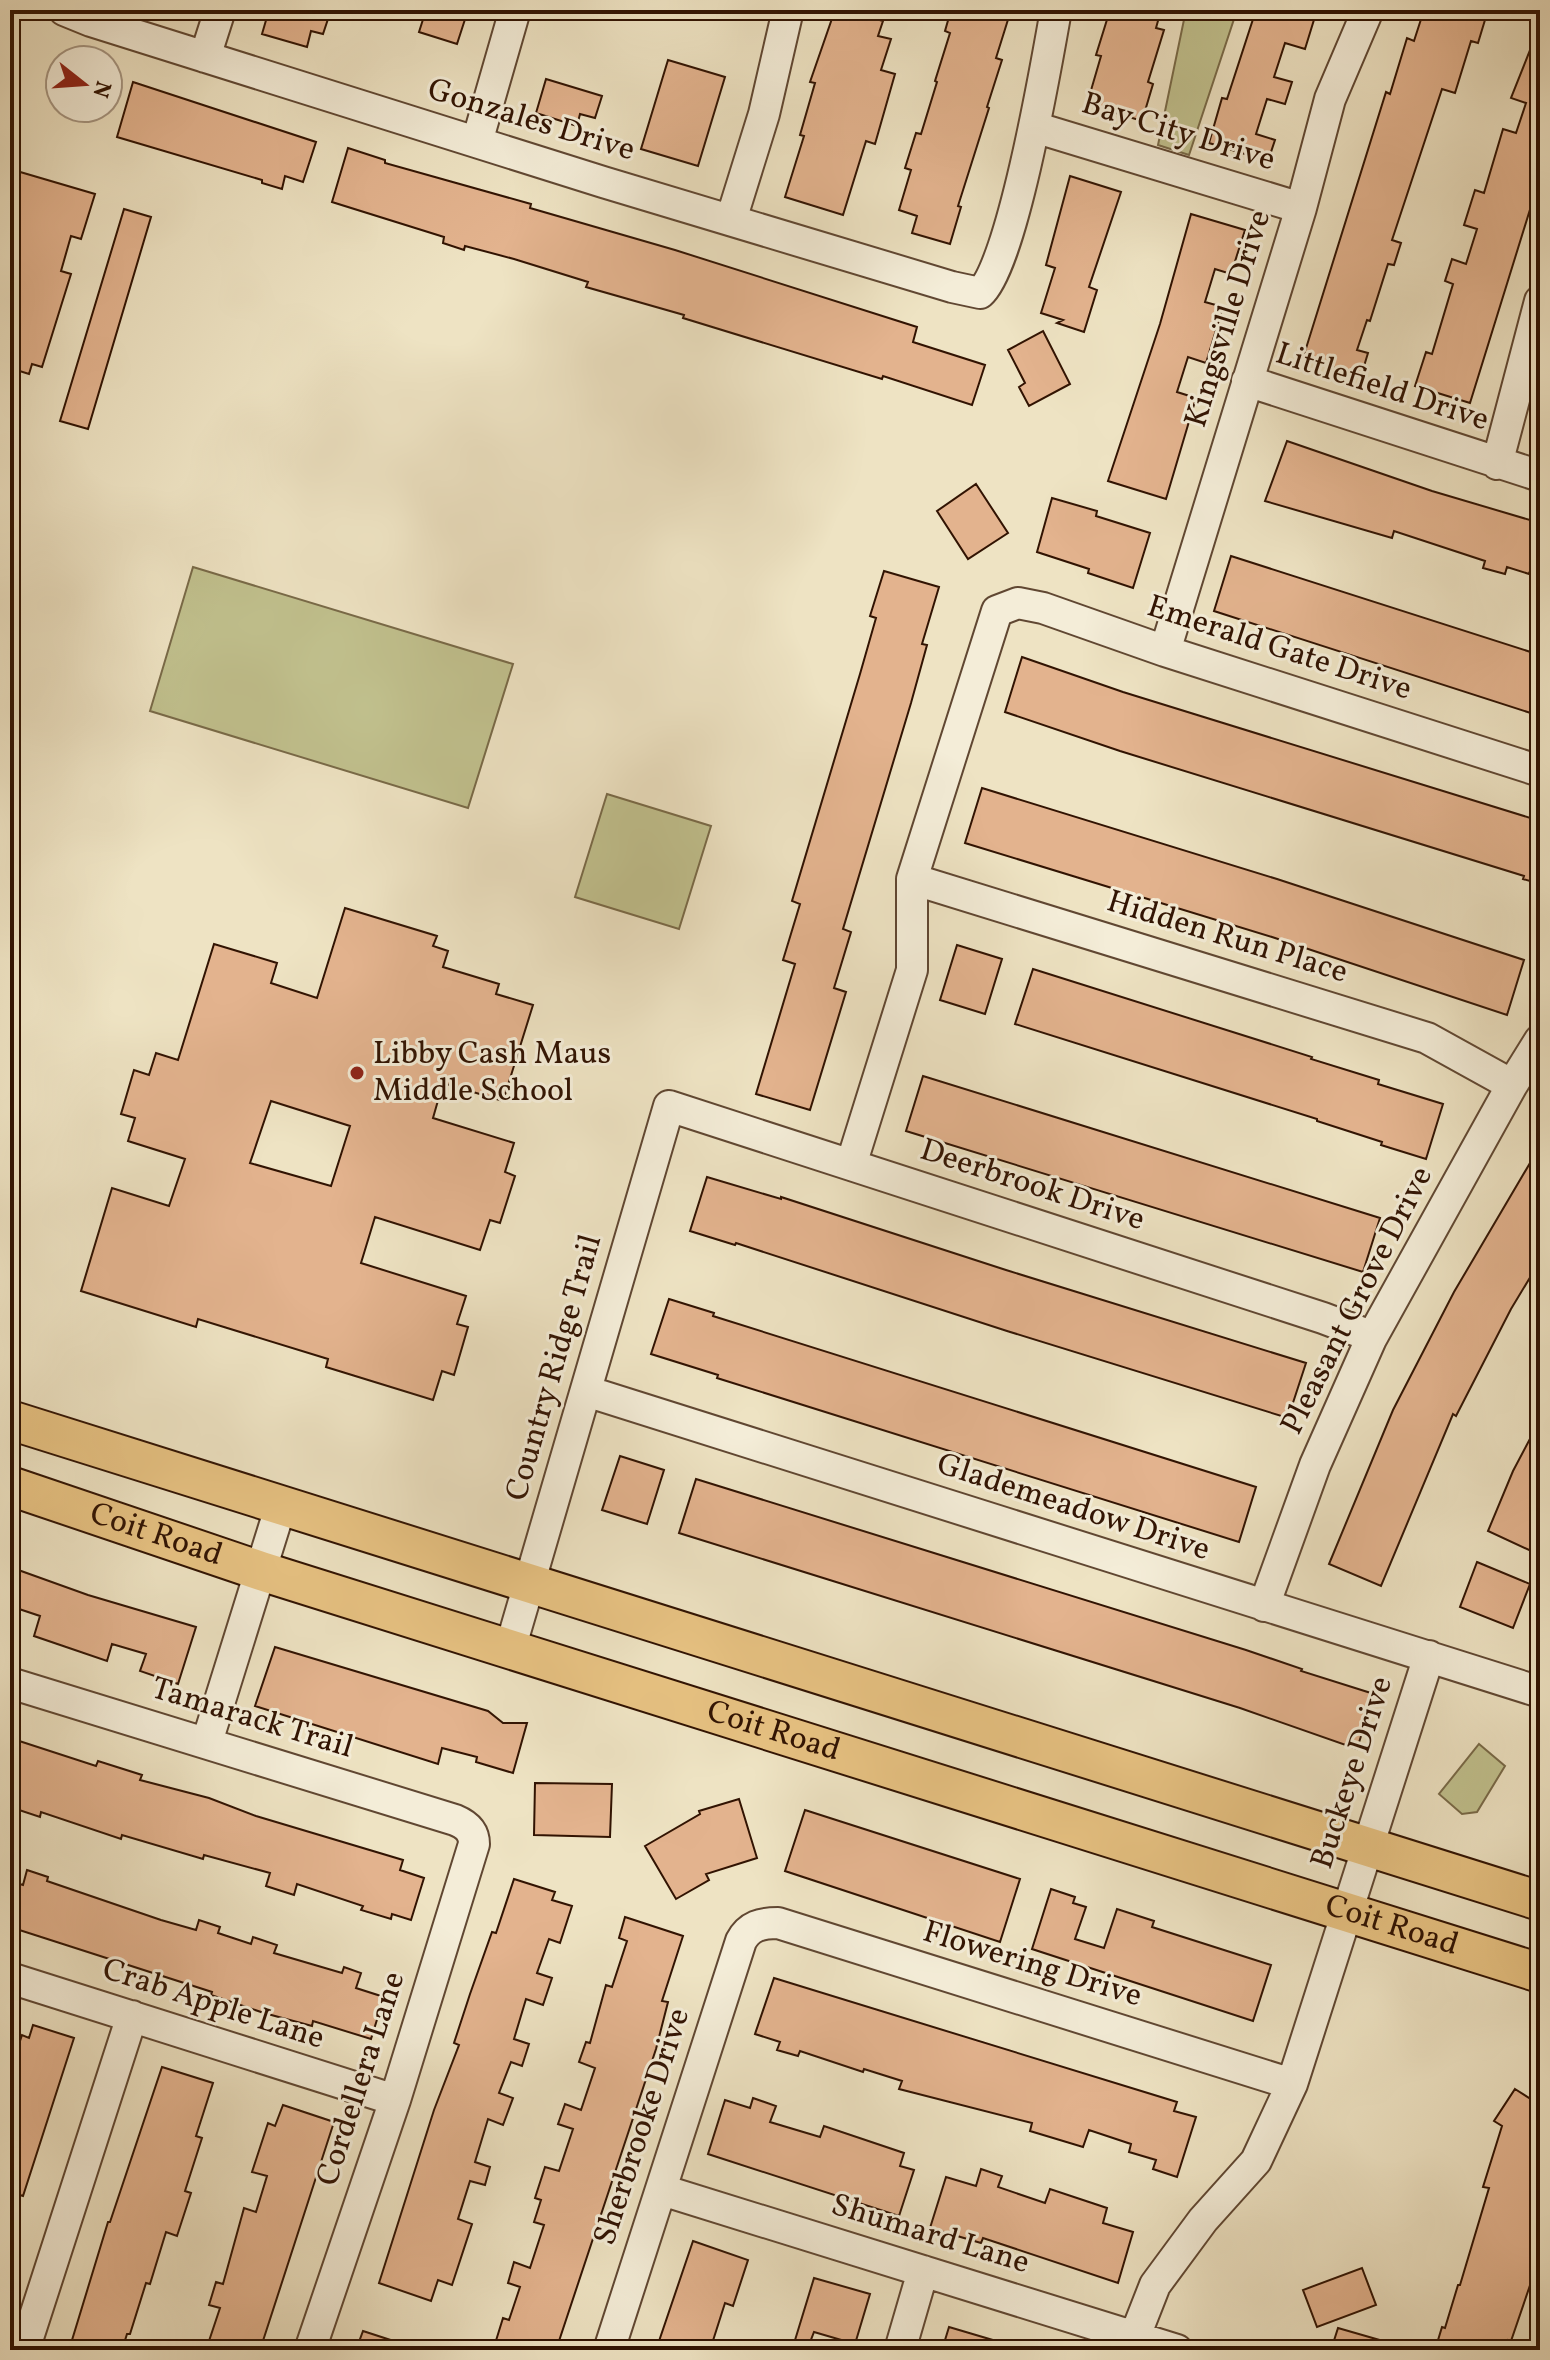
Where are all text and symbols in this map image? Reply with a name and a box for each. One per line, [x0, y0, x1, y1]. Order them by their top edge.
north arrow [44, 44, 124, 124]
street label: Gonzales Drive [422, 69, 640, 173]
text: N [84, 77, 118, 101]
street label: Bay City Drive [1076, 83, 1280, 183]
street label: Kingsville Drive [1175, 205, 1283, 433]
street label: Littlefield Drive [1270, 333, 1494, 443]
street label: Emerald Gate Drive [1141, 586, 1417, 712]
street label: Hidden Run Place [1101, 880, 1353, 996]
place label: Libby Cash Maus Middle School [373, 1033, 611, 1114]
marker: Libby Cash Maus Middle School [348, 1064, 366, 1082]
street label: Deerbrook Drive [914, 1129, 1150, 1243]
street label: Pleasant Grove Drive [1271, 1159, 1445, 1443]
street label: Country Ridge Trail [496, 1230, 614, 1506]
street label: Glademeadow Drive [931, 1443, 1215, 1573]
street label: Coit Road [84, 1493, 228, 1578]
street label: Tamarack Trail [146, 1667, 358, 1771]
street label: Buckeye Drive [1301, 1671, 1405, 1875]
street label: Coit Road [701, 1690, 845, 1774]
street label: Coit Road [1319, 1885, 1464, 1968]
street label: Flowering Drive [917, 1911, 1147, 2019]
street label: Crab Apple Lane [96, 1948, 330, 2062]
street label: Cordellera Lane [307, 1966, 417, 2192]
street label: Sherbrooke Drive [584, 2003, 702, 2251]
street label: Shumard Lane [826, 2184, 1034, 2286]

